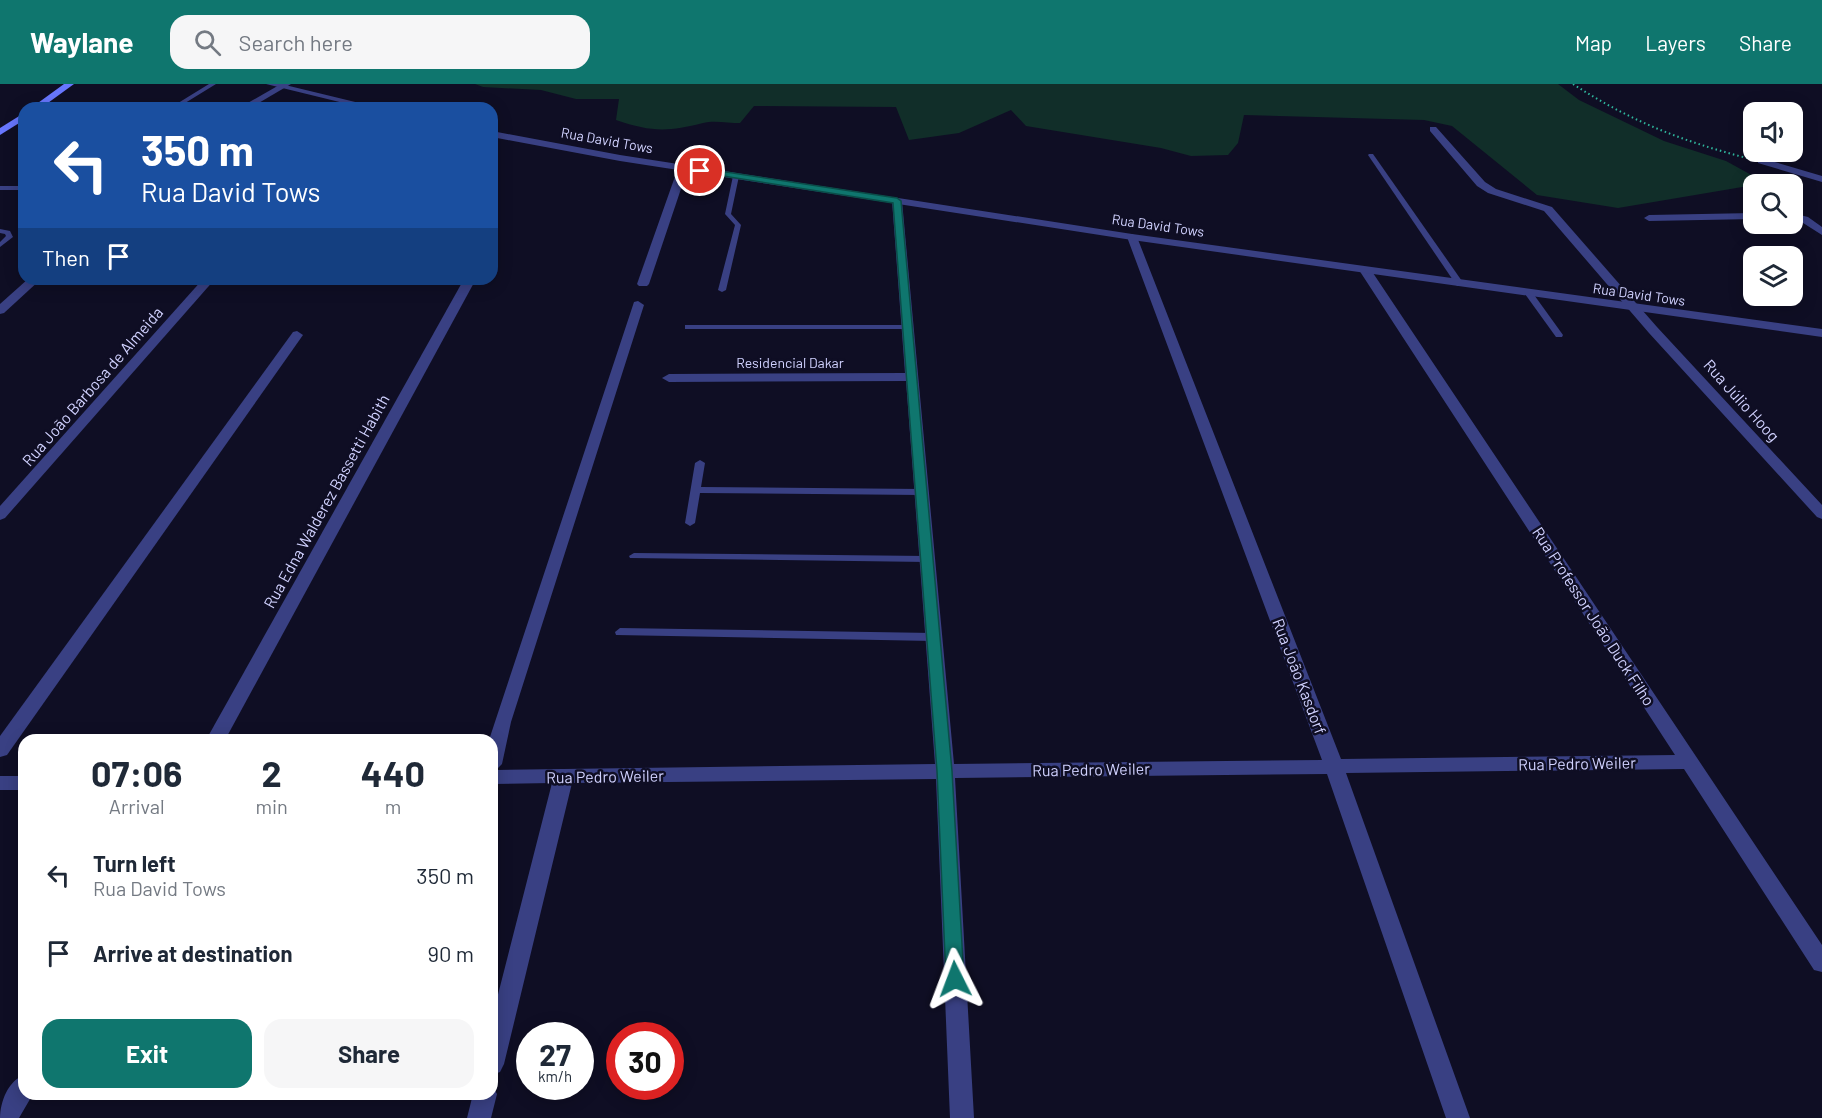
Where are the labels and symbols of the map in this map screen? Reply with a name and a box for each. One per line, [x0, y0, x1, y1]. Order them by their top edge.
street label: Rua David Tows [560, 124, 655, 156]
pin [674, 145, 725, 196]
street label: Rua David Tows [1111, 210, 1206, 240]
street label: Rua David Tows [1592, 279, 1687, 309]
street label: Rua João Barbosa de Almeida [18, 303, 166, 469]
street label: Residencial Dakar [736, 354, 844, 371]
street label: Rua Júlio Hoog [1700, 355, 1784, 445]
street label: Rua Edna Walderez Bassetti Habith [259, 391, 393, 611]
street label: Rua Professor João Duck Filho [1529, 523, 1659, 709]
street label: Rua João Kasdorf [1269, 615, 1331, 737]
street label: Rua Pedro Weiler [1518, 752, 1636, 774]
street label: Rua Pedro Weiler [1032, 758, 1150, 780]
street label: Rua Pedro Weiler [546, 765, 664, 787]
position arrow [923, 947, 987, 1011]
speed limit sign: 30 [606, 1022, 684, 1100]

